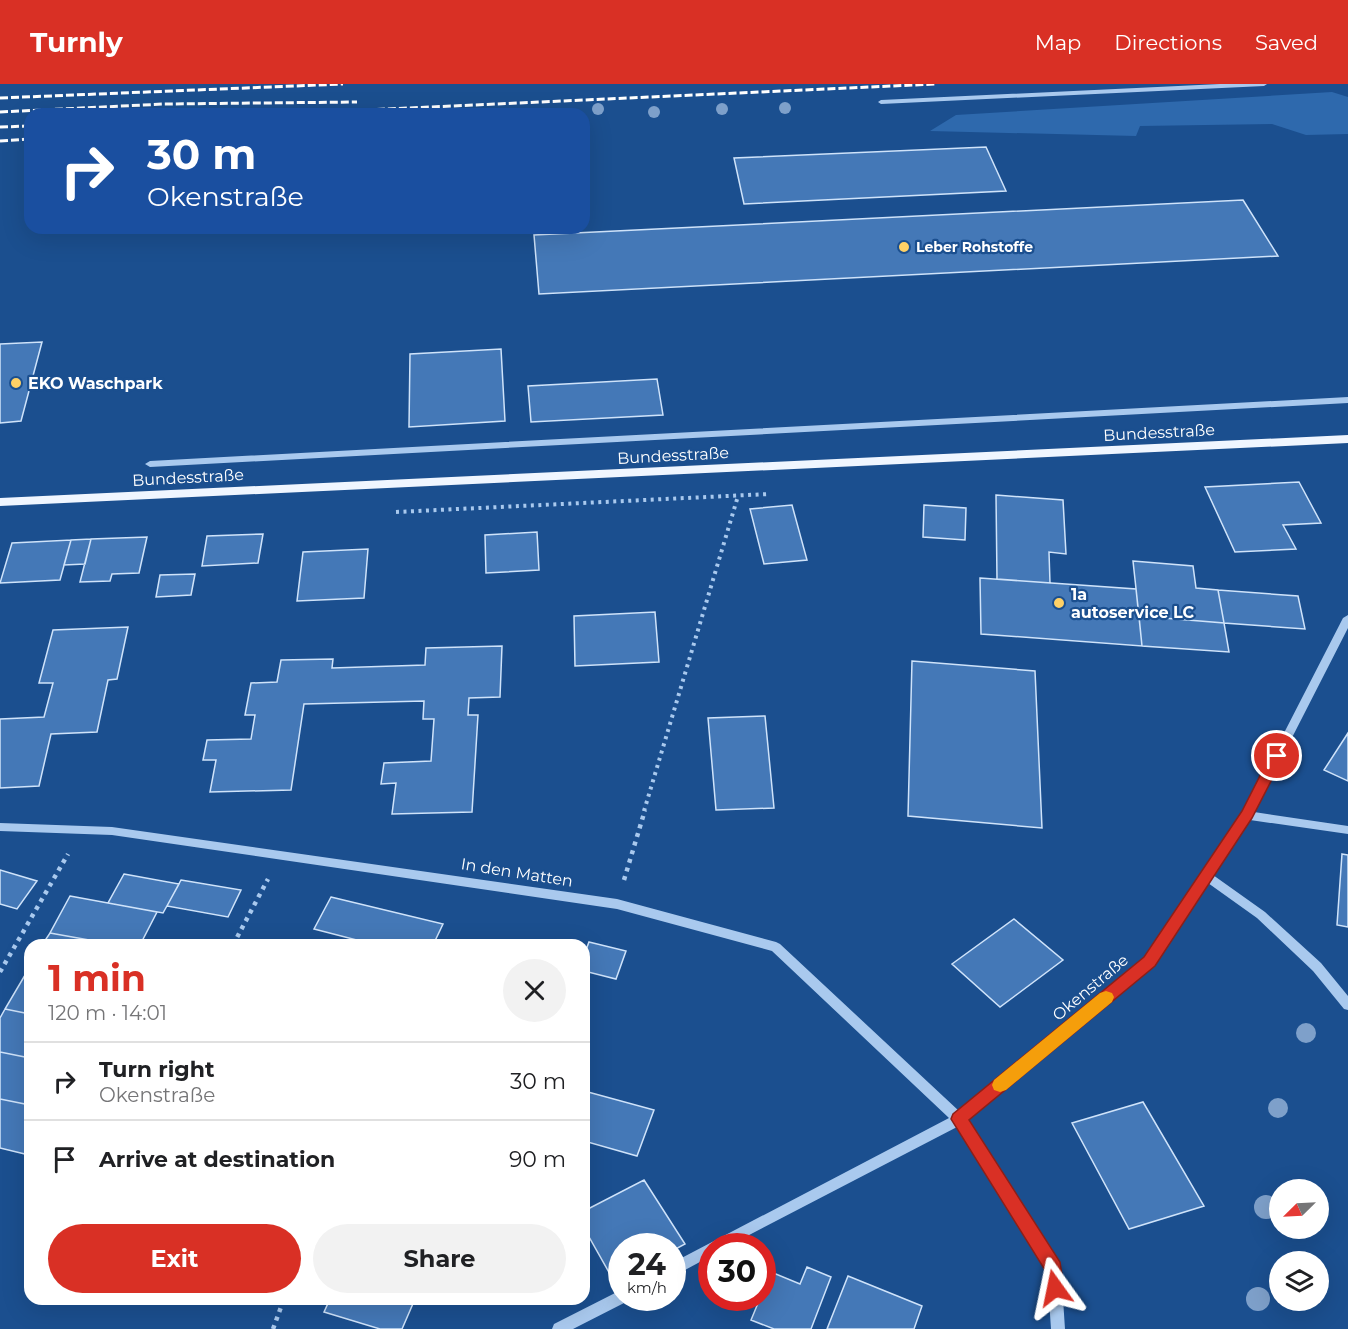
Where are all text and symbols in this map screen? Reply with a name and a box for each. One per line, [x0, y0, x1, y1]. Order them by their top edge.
text: Turnly [30, 25, 123, 59]
text: Map [1035, 30, 1081, 55]
text: Directions [1114, 30, 1222, 55]
text: Saved [1255, 30, 1318, 55]
text: 30 m [147, 128, 256, 180]
icon: right [48, 132, 126, 210]
text: Okenstraße [147, 180, 304, 213]
place label: Leber Rohstoffe [916, 238, 1033, 256]
marker: Leber Rohstoffe [897, 240, 911, 254]
place label: EKO Waschpark [28, 374, 163, 393]
marker: EKO Waschpark [9, 376, 23, 390]
street label: Bundesstraße [1103, 420, 1215, 445]
street label: Bundesstraße [617, 443, 729, 468]
street label: Bundesstraße [132, 465, 244, 490]
place label: 1a autoservice LC [1071, 585, 1195, 622]
marker: 1a autoservice LC [1052, 596, 1066, 610]
pin [1251, 730, 1302, 781]
icon: arrive [1260, 739, 1293, 772]
street label: In den Matten [460, 854, 574, 891]
street label: Okenstraße [1049, 950, 1132, 1025]
text: 1 min [48, 956, 146, 1000]
button: close [503, 959, 566, 1022]
text: 120 m · 14:01 [48, 1001, 167, 1025]
text: Turn right [99, 1056, 214, 1083]
icon: right [48, 1065, 81, 1098]
text: 30 m [510, 1068, 566, 1095]
text: Okenstraße [99, 1083, 215, 1107]
icon: arrive [48, 1143, 81, 1176]
text: Arrive at destination [99, 1146, 335, 1173]
text: 90 m [509, 1146, 566, 1173]
north arrow [1269, 1179, 1329, 1239]
map controls [1269, 1179, 1329, 1311]
button: Exit [48, 1224, 301, 1293]
button: Share [313, 1224, 566, 1293]
speed limit sign: 30 [698, 1233, 776, 1311]
text: 24 [628, 1246, 666, 1283]
button: layers [1269, 1251, 1329, 1311]
position arrow [1023, 1256, 1087, 1320]
text: km/h [627, 1278, 667, 1297]

